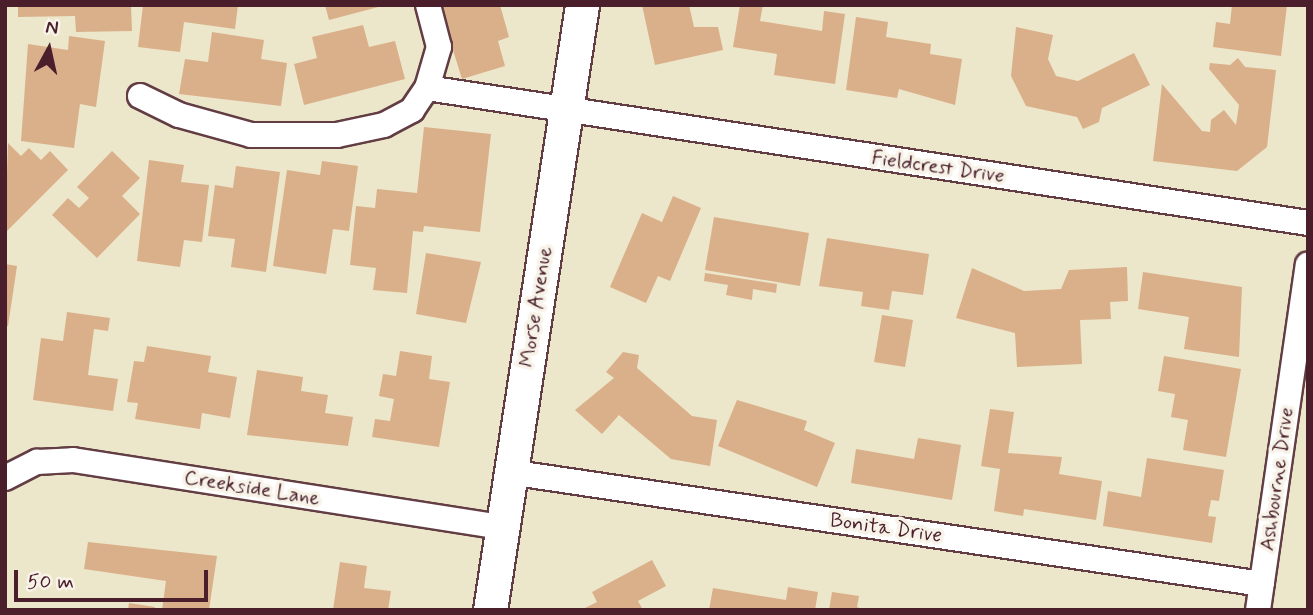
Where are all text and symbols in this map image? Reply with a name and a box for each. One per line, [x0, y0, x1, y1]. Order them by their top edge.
north arrow [14, 14, 84, 84]
text: N [44, 14, 60, 41]
street label: Fieldcrest Drive [870, 145, 1006, 189]
street label: Morse Avenue [514, 243, 558, 371]
street label: Ashbourne Drive [1254, 406, 1300, 552]
street label: Creekside Lane [181, 465, 323, 511]
street label: Bonita Drive [828, 508, 944, 548]
scale bar [18, 556, 212, 600]
text: 50 m [27, 568, 74, 596]

